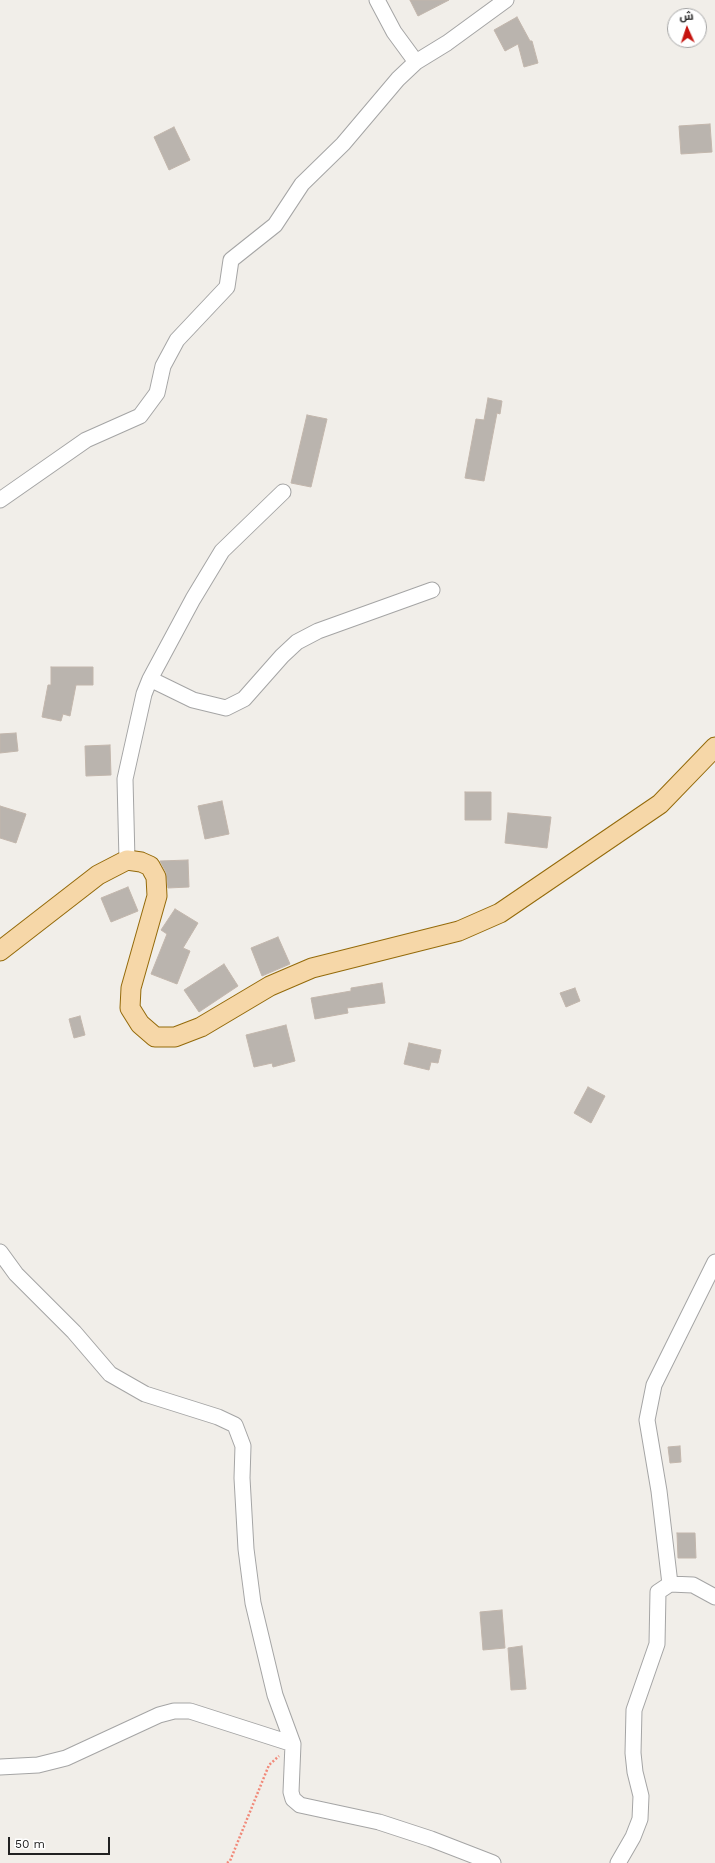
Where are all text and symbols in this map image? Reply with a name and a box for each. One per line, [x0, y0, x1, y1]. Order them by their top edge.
north arrow [667, 8, 707, 48]
text: ش [679, 10, 694, 23]
scale bar [10, 1829, 112, 1855]
text: 50 m [15, 1837, 45, 1851]

